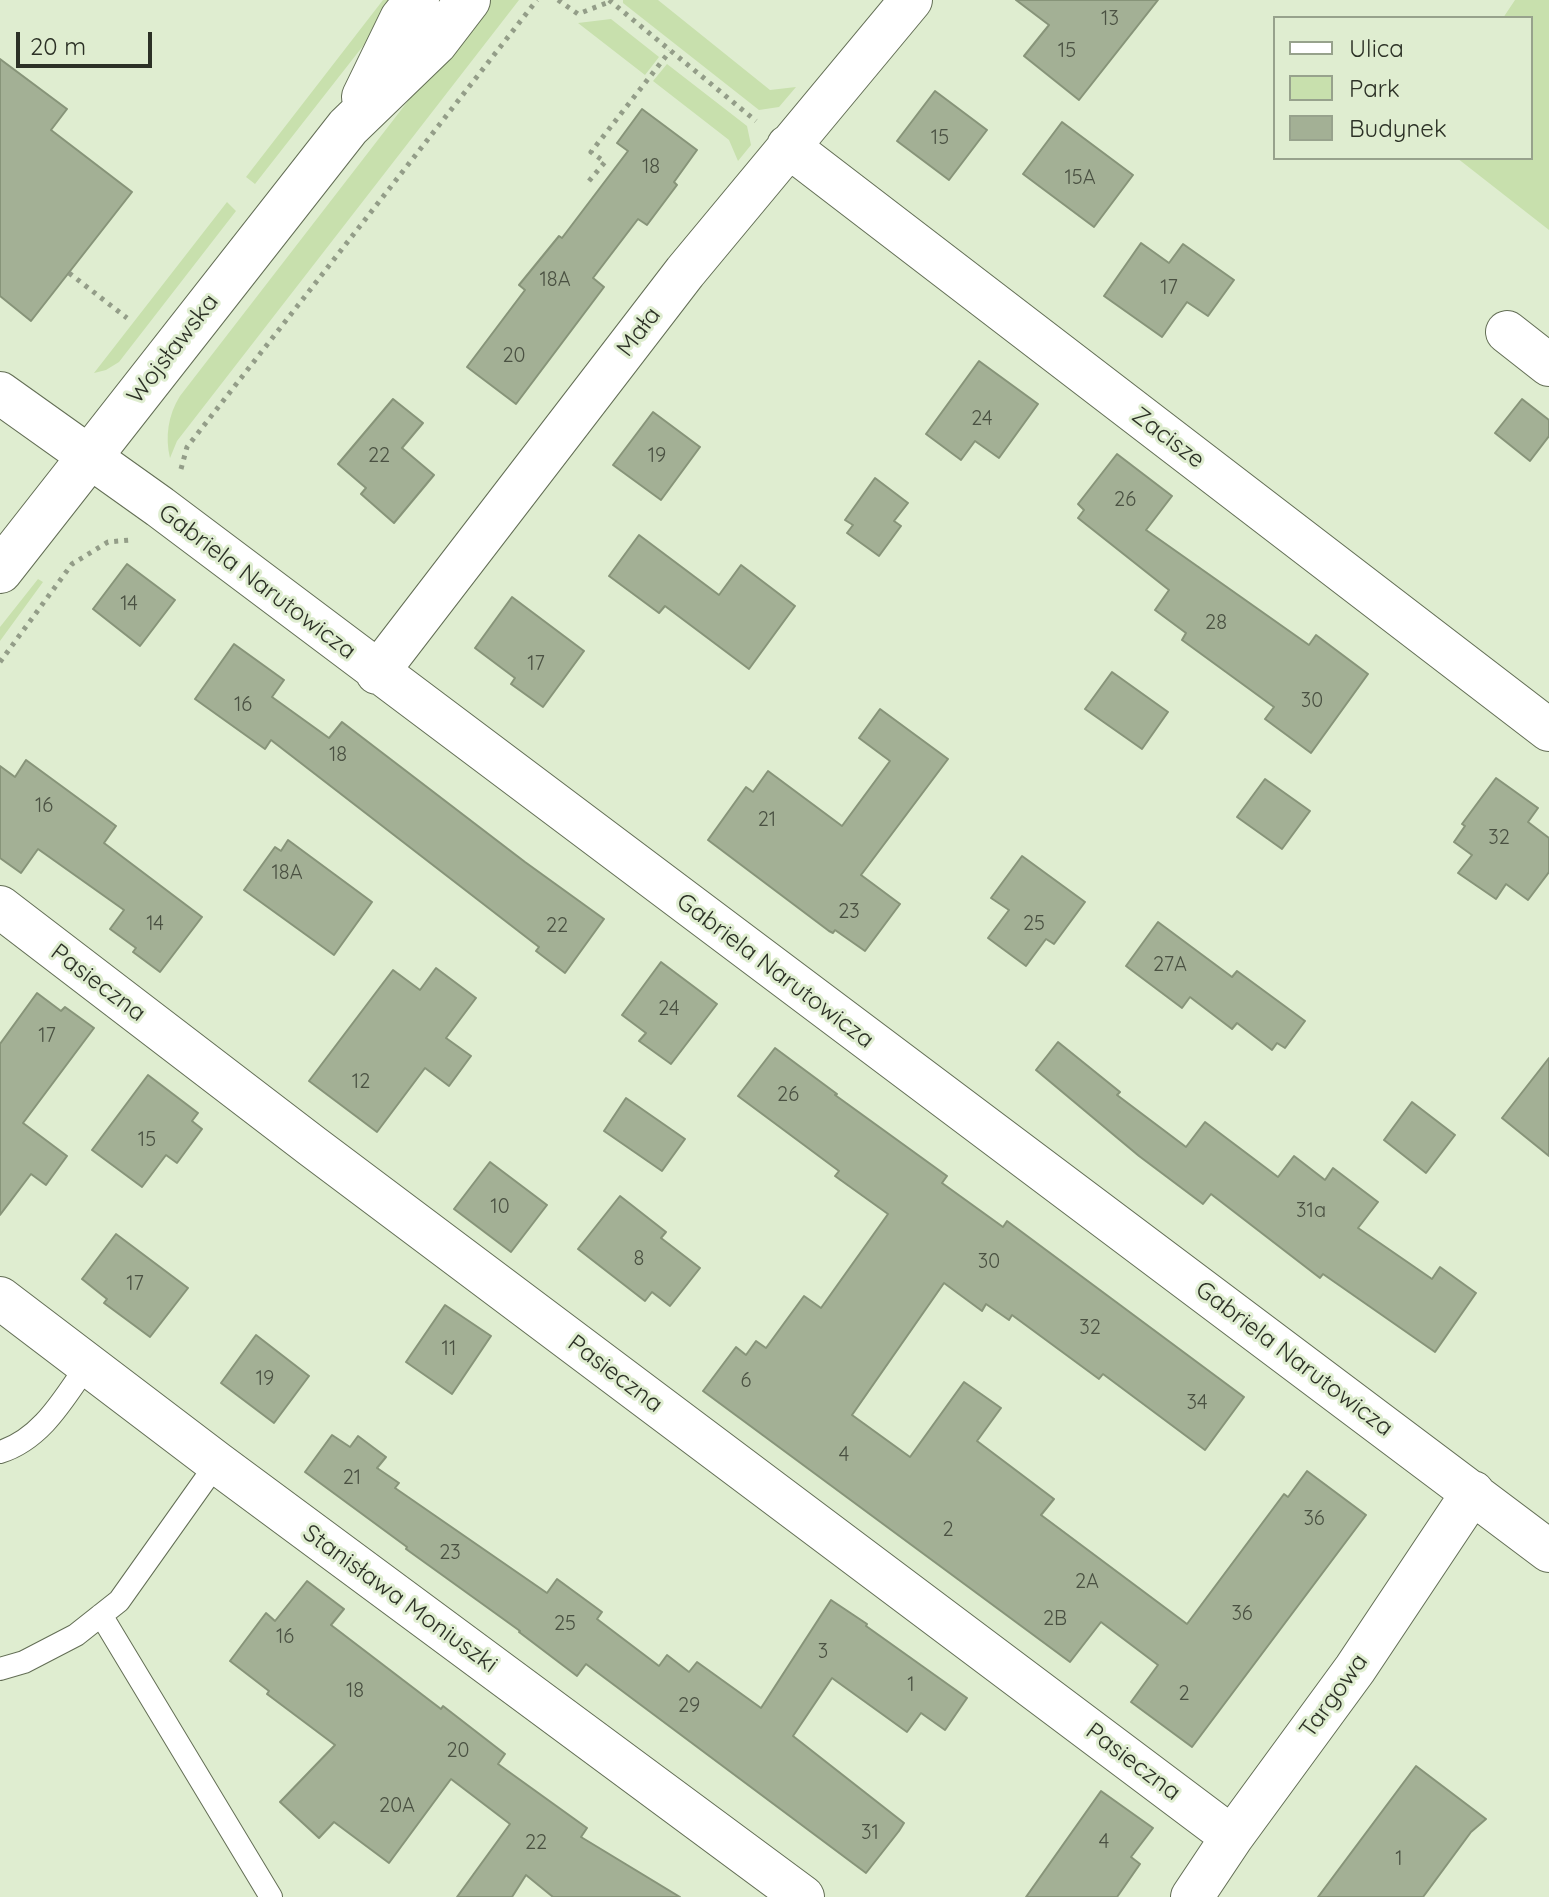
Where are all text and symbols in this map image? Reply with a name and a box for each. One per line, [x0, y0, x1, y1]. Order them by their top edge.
house number: 13 [1101, 7, 1119, 31]
scale bar [20, 16, 156, 66]
legend [1273, 16, 1533, 160]
text: 20 m [30, 31, 86, 61]
text: Ulica [1349, 33, 1404, 63]
house number: 15 [1058, 39, 1076, 63]
text: Park [1349, 73, 1400, 103]
text: Budynek [1349, 113, 1447, 143]
house number: 15 [931, 126, 949, 150]
house number: 18 [642, 155, 660, 179]
house number: 15A [1064, 166, 1096, 190]
house number: 18A [539, 268, 571, 292]
house number: 17 [1160, 276, 1178, 300]
street label: Wojsławska [121, 288, 225, 410]
street label: Mała [611, 302, 667, 362]
house number: 20 [503, 344, 525, 368]
street label: Zacisze [1126, 401, 1210, 475]
house number: 24 [971, 407, 993, 431]
house number: 22 [368, 444, 390, 468]
house number: 19 [648, 444, 666, 468]
house number: 26 [1114, 488, 1136, 512]
street label: Gabriela Narutowicza [153, 498, 361, 666]
house number: 14 [120, 592, 138, 616]
house number: 28 [1205, 611, 1227, 635]
house number: 17 [527, 652, 545, 676]
house number: 30 [1301, 689, 1323, 713]
house number: 16 [234, 693, 252, 717]
house number: 18 [329, 743, 347, 767]
house number: 16 [35, 794, 53, 818]
house number: 21 [758, 808, 776, 832]
house number: 32 [1488, 826, 1510, 850]
house number: 18A [271, 861, 303, 885]
street label: Gabriela Narutowicza [671, 887, 879, 1055]
house number: 23 [838, 900, 860, 924]
house number: 14 [146, 912, 164, 936]
house number: 25 [1023, 912, 1045, 936]
house number: 22 [546, 914, 568, 938]
street label: Pasieczna [45, 938, 151, 1028]
house number: 27A [1153, 953, 1187, 977]
house number: 24 [658, 997, 680, 1021]
house number: 17 [38, 1024, 56, 1048]
house number: 12 [352, 1070, 370, 1094]
house number: 26 [777, 1083, 799, 1107]
house number: 15 [138, 1128, 156, 1152]
house number: 10 [490, 1195, 510, 1219]
house number: 31a [1296, 1199, 1326, 1223]
house number: 8 [634, 1247, 644, 1271]
house number: 30 [978, 1250, 1000, 1274]
house number: 17 [126, 1272, 144, 1296]
street label: Gabriela Narutowicza [1190, 1275, 1398, 1443]
house number: 32 [1079, 1316, 1101, 1340]
street label: Pasieczna [562, 1329, 668, 1419]
house number: 11 [442, 1337, 456, 1361]
house number: 19 [256, 1367, 274, 1391]
house number: 6 [741, 1369, 751, 1393]
house number: 34 [1186, 1391, 1208, 1415]
house number: 4 [839, 1443, 849, 1467]
house number: 21 [343, 1466, 361, 1490]
house number: 36 [1303, 1507, 1325, 1531]
house number: 2 [942, 1518, 954, 1542]
street label: Stanisława Moniuszki [297, 1519, 503, 1679]
house number: 23 [439, 1541, 461, 1565]
house number: 2A [1075, 1570, 1099, 1594]
house number: 36 [1231, 1602, 1253, 1626]
house number: 2B [1043, 1607, 1067, 1631]
house number: 25 [554, 1612, 576, 1636]
house number: 16 [276, 1625, 294, 1649]
house number: 3 [818, 1640, 828, 1664]
street label: Targowa [1294, 1648, 1374, 1744]
house number: 1 [907, 1673, 915, 1697]
house number: 18 [346, 1679, 364, 1703]
house number: 2 [1178, 1682, 1190, 1706]
house number: 29 [678, 1694, 700, 1718]
street label: Pasieczna [1080, 1717, 1186, 1807]
house number: 20 [447, 1739, 469, 1763]
house number: 20A [379, 1794, 415, 1818]
house number: 31 [861, 1821, 879, 1845]
house number: 4 [1099, 1830, 1109, 1854]
house number: 22 [525, 1831, 547, 1855]
house number: 1 [1395, 1847, 1403, 1871]

